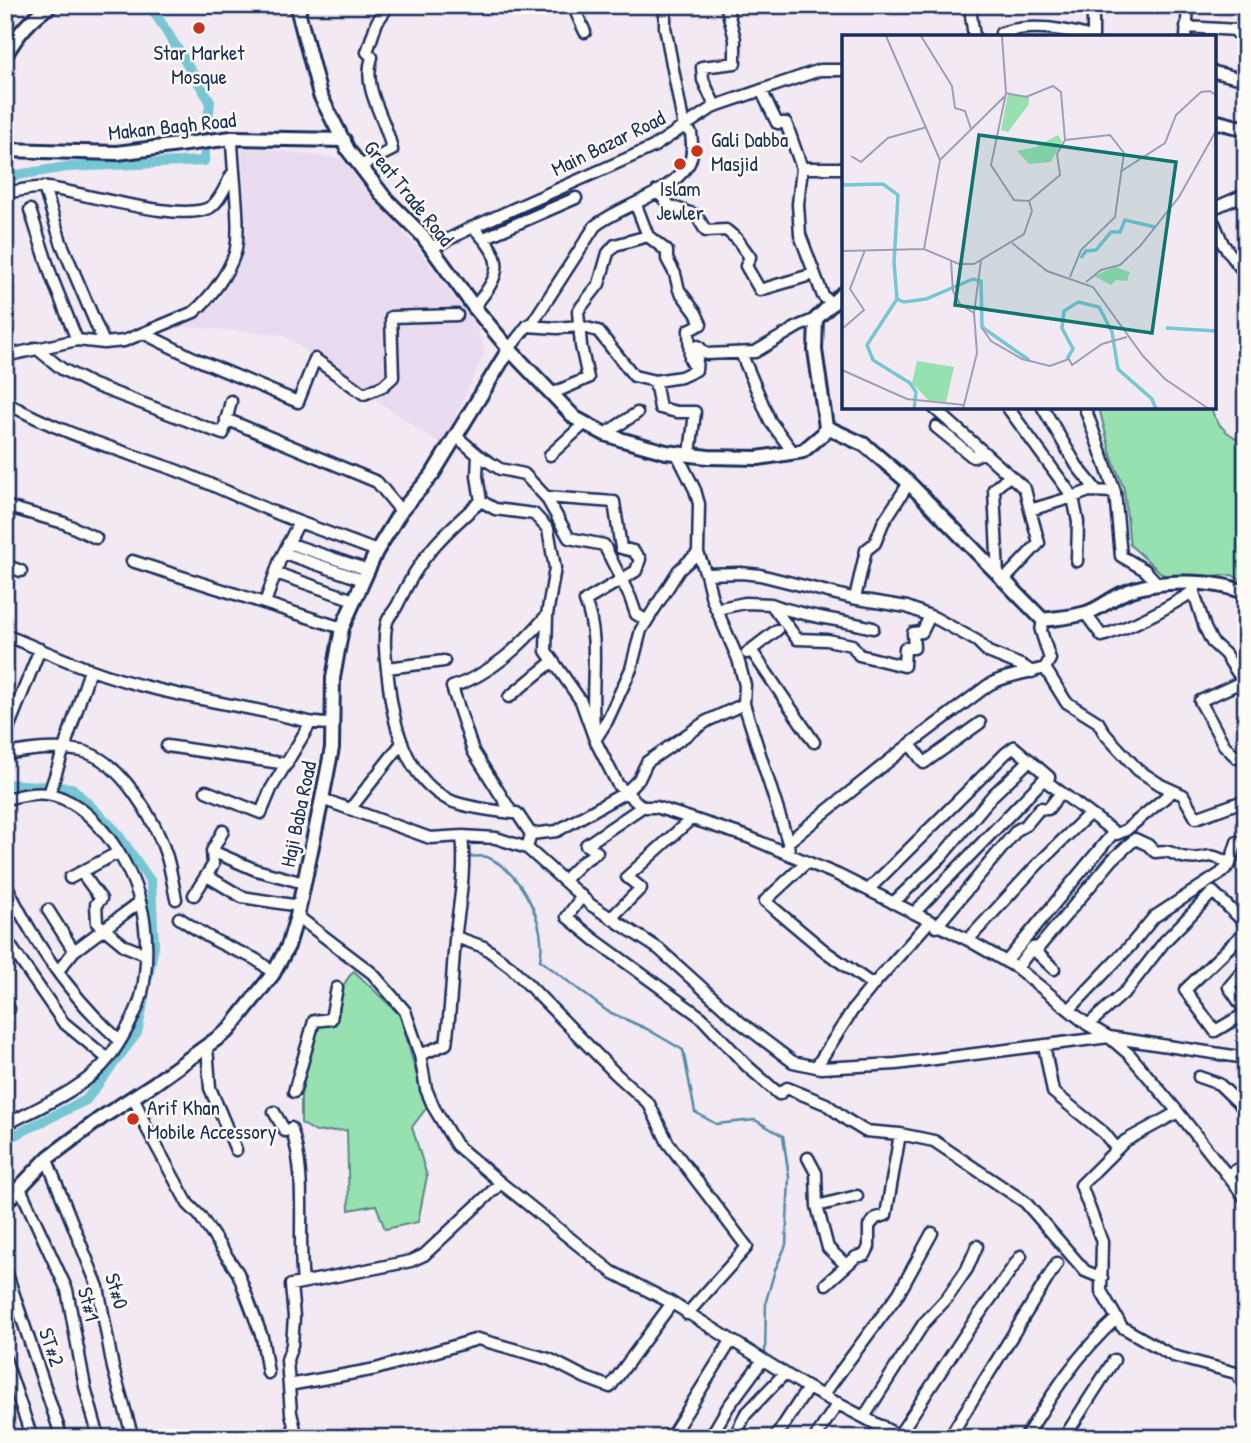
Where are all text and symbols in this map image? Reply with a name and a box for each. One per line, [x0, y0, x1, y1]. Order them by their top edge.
marker: Star Market Mosque [191, 20, 207, 36]
inset map [842, 35, 1216, 410]
place label: Star Market Mosque [153, 38, 245, 91]
street label: Main Bazar Road [546, 103, 670, 183]
street label: Makan Bagh Road [107, 105, 237, 147]
place label: Gali Dabba Masjid [711, 125, 788, 178]
street label: Great Trade Road [357, 134, 461, 252]
marker: Gali Dabba Masjid [689, 143, 705, 159]
marker: Islam Jewler [672, 156, 688, 172]
place label: Islam Jewler [656, 174, 704, 227]
street label: Haji Baba Road [273, 758, 323, 870]
place label: Arif Khan Mobile Accessory [147, 1093, 277, 1146]
marker: Arif Khan Mobile Accessory [125, 1111, 141, 1127]
street label: St#0 [98, 1270, 136, 1312]
street label: St#1 [71, 1284, 107, 1324]
street label: ST#2 [32, 1324, 72, 1370]

